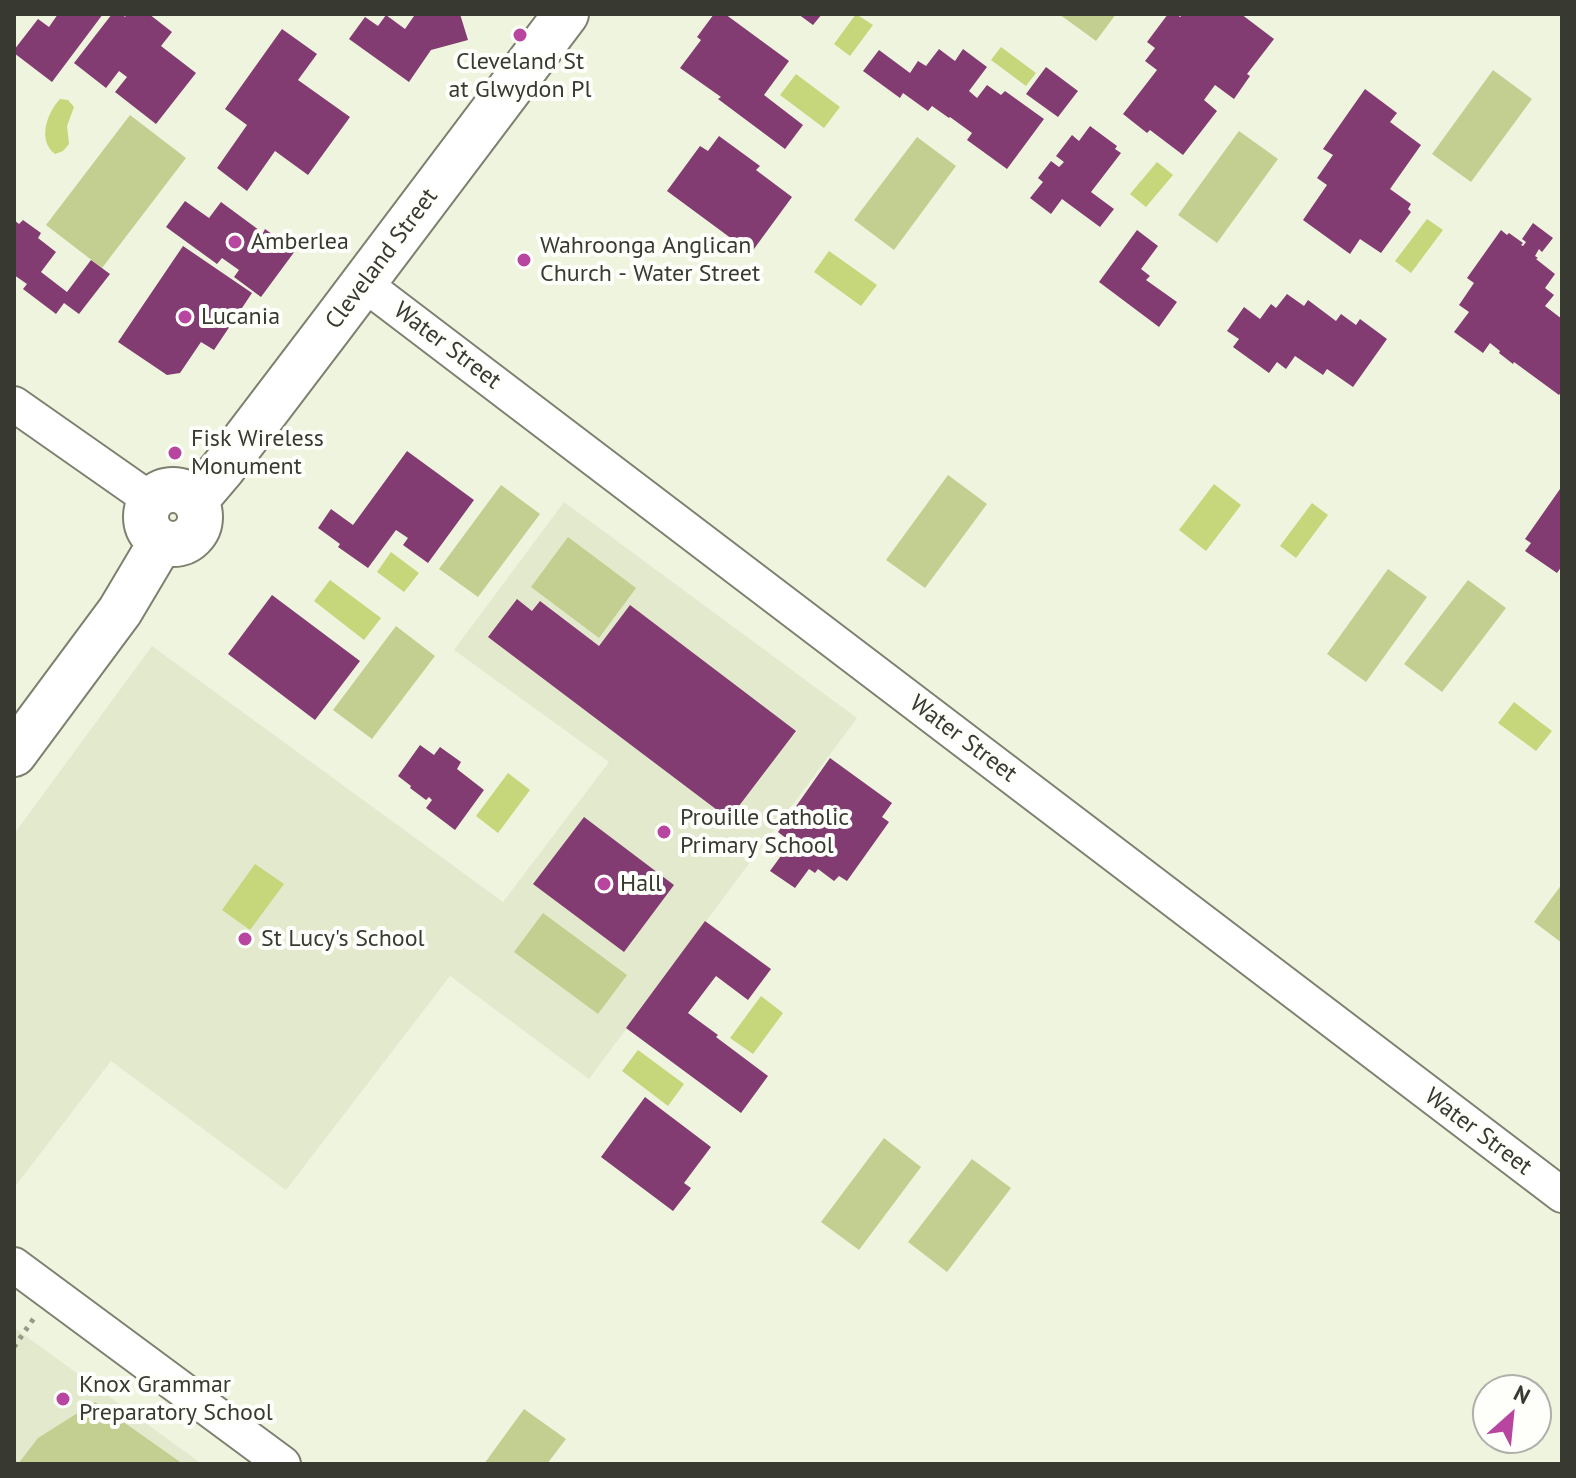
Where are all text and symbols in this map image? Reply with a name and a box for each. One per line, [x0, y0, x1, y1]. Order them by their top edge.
marker: Cleveland St at Glwydon Pl [511, 26, 529, 44]
place label: Cleveland St at Glwydon Pl [449, 48, 591, 104]
street label: Cleveland Street [320, 183, 444, 335]
place label: Amberlea [251, 228, 349, 256]
place label: Wahroonga Anglican Church - Water Street [540, 232, 760, 288]
marker: Amberlea [226, 233, 244, 251]
marker: Wahroonga Anglican Church - Water Street [515, 251, 533, 269]
street label: Water Street [388, 296, 506, 396]
place label: Lucania [201, 303, 280, 331]
marker: Lucania [176, 308, 194, 326]
place label: Fisk Wireless Monument [191, 425, 324, 481]
marker: Fisk Wireless Monument [166, 444, 184, 462]
street label: Water Street [904, 689, 1022, 789]
place label: Prouille Catholic Primary School [680, 804, 849, 860]
marker: Prouille Catholic Primary School [655, 823, 673, 841]
place label: Hall [620, 870, 662, 898]
marker: Hall [595, 875, 613, 893]
place label: St Lucy's School [261, 925, 425, 953]
marker: St Lucy's School [236, 930, 254, 948]
street label: Water Street [1419, 1082, 1537, 1182]
place label: Knox Grammar Preparatory School [79, 1371, 273, 1427]
north arrow [1472, 1374, 1552, 1454]
text: N [1509, 1379, 1535, 1410]
marker: Knox Grammar Preparatory School [54, 1390, 72, 1408]

